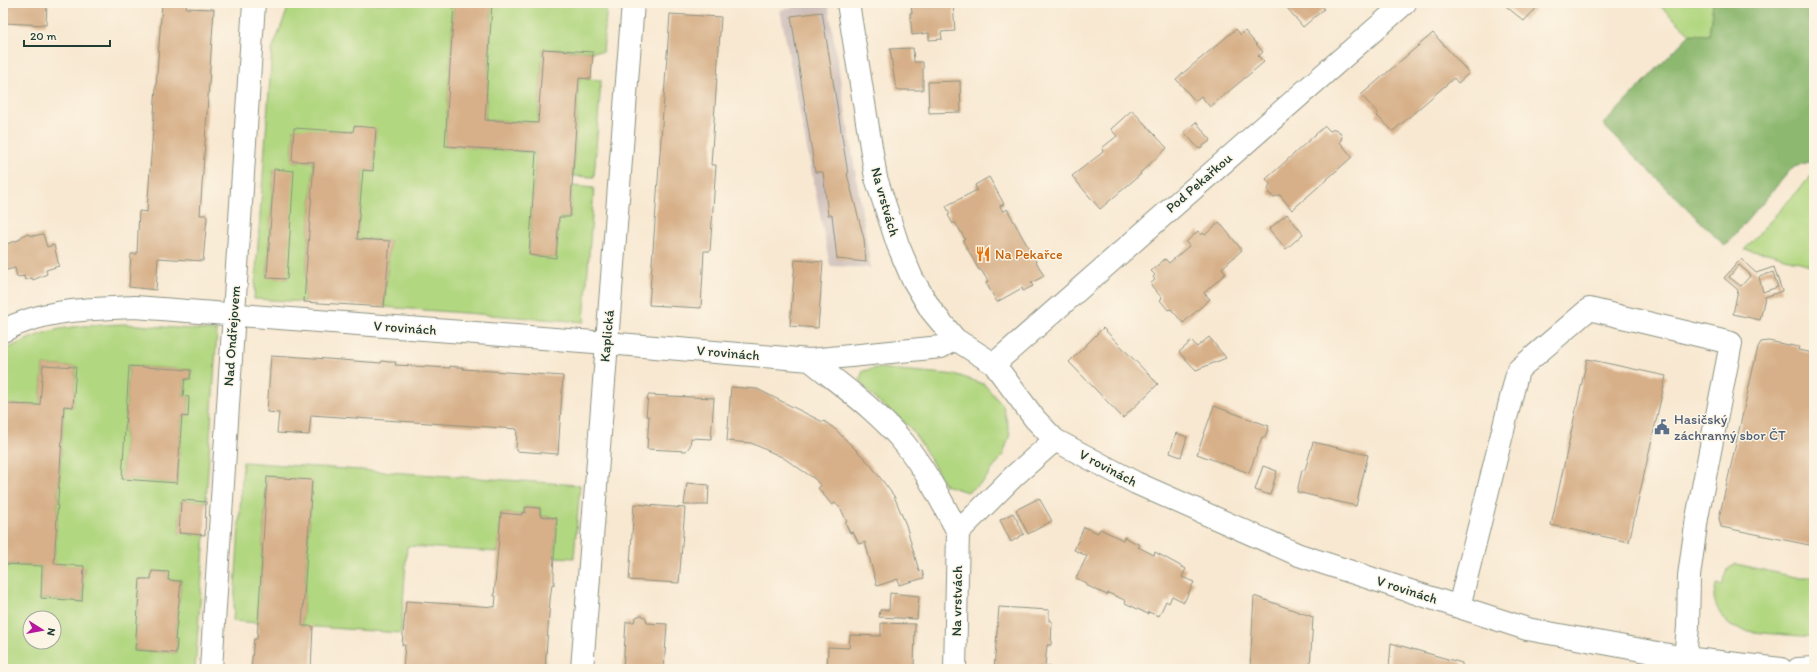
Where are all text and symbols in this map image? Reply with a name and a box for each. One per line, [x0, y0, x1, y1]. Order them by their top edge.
scale bar [24, 22, 110, 48]
text: 20 m [30, 29, 57, 43]
street label: Pod Pekařkou [1162, 149, 1236, 216]
street label: Na vrstvách [867, 165, 903, 239]
restaurant icon: Na Pekařce [974, 245, 992, 263]
place label: Na Pekařce [995, 246, 1063, 263]
street label: Nad Ondřejovem [220, 285, 244, 387]
street label: Kaplická [596, 309, 618, 363]
street label: V rovinách [373, 317, 437, 339]
street label: V rovinách [696, 342, 760, 364]
place label: Hasičský záchranný sbor ČT [1674, 411, 1786, 444]
public building icon: Hasičský záchranný sbor ČT [1653, 418, 1671, 436]
street label: V rovinách [1076, 446, 1140, 490]
street label: Na vrstvách [948, 565, 966, 637]
street label: V rovinách [1374, 572, 1440, 608]
north arrow [22, 610, 62, 650]
text: N [44, 627, 58, 637]

